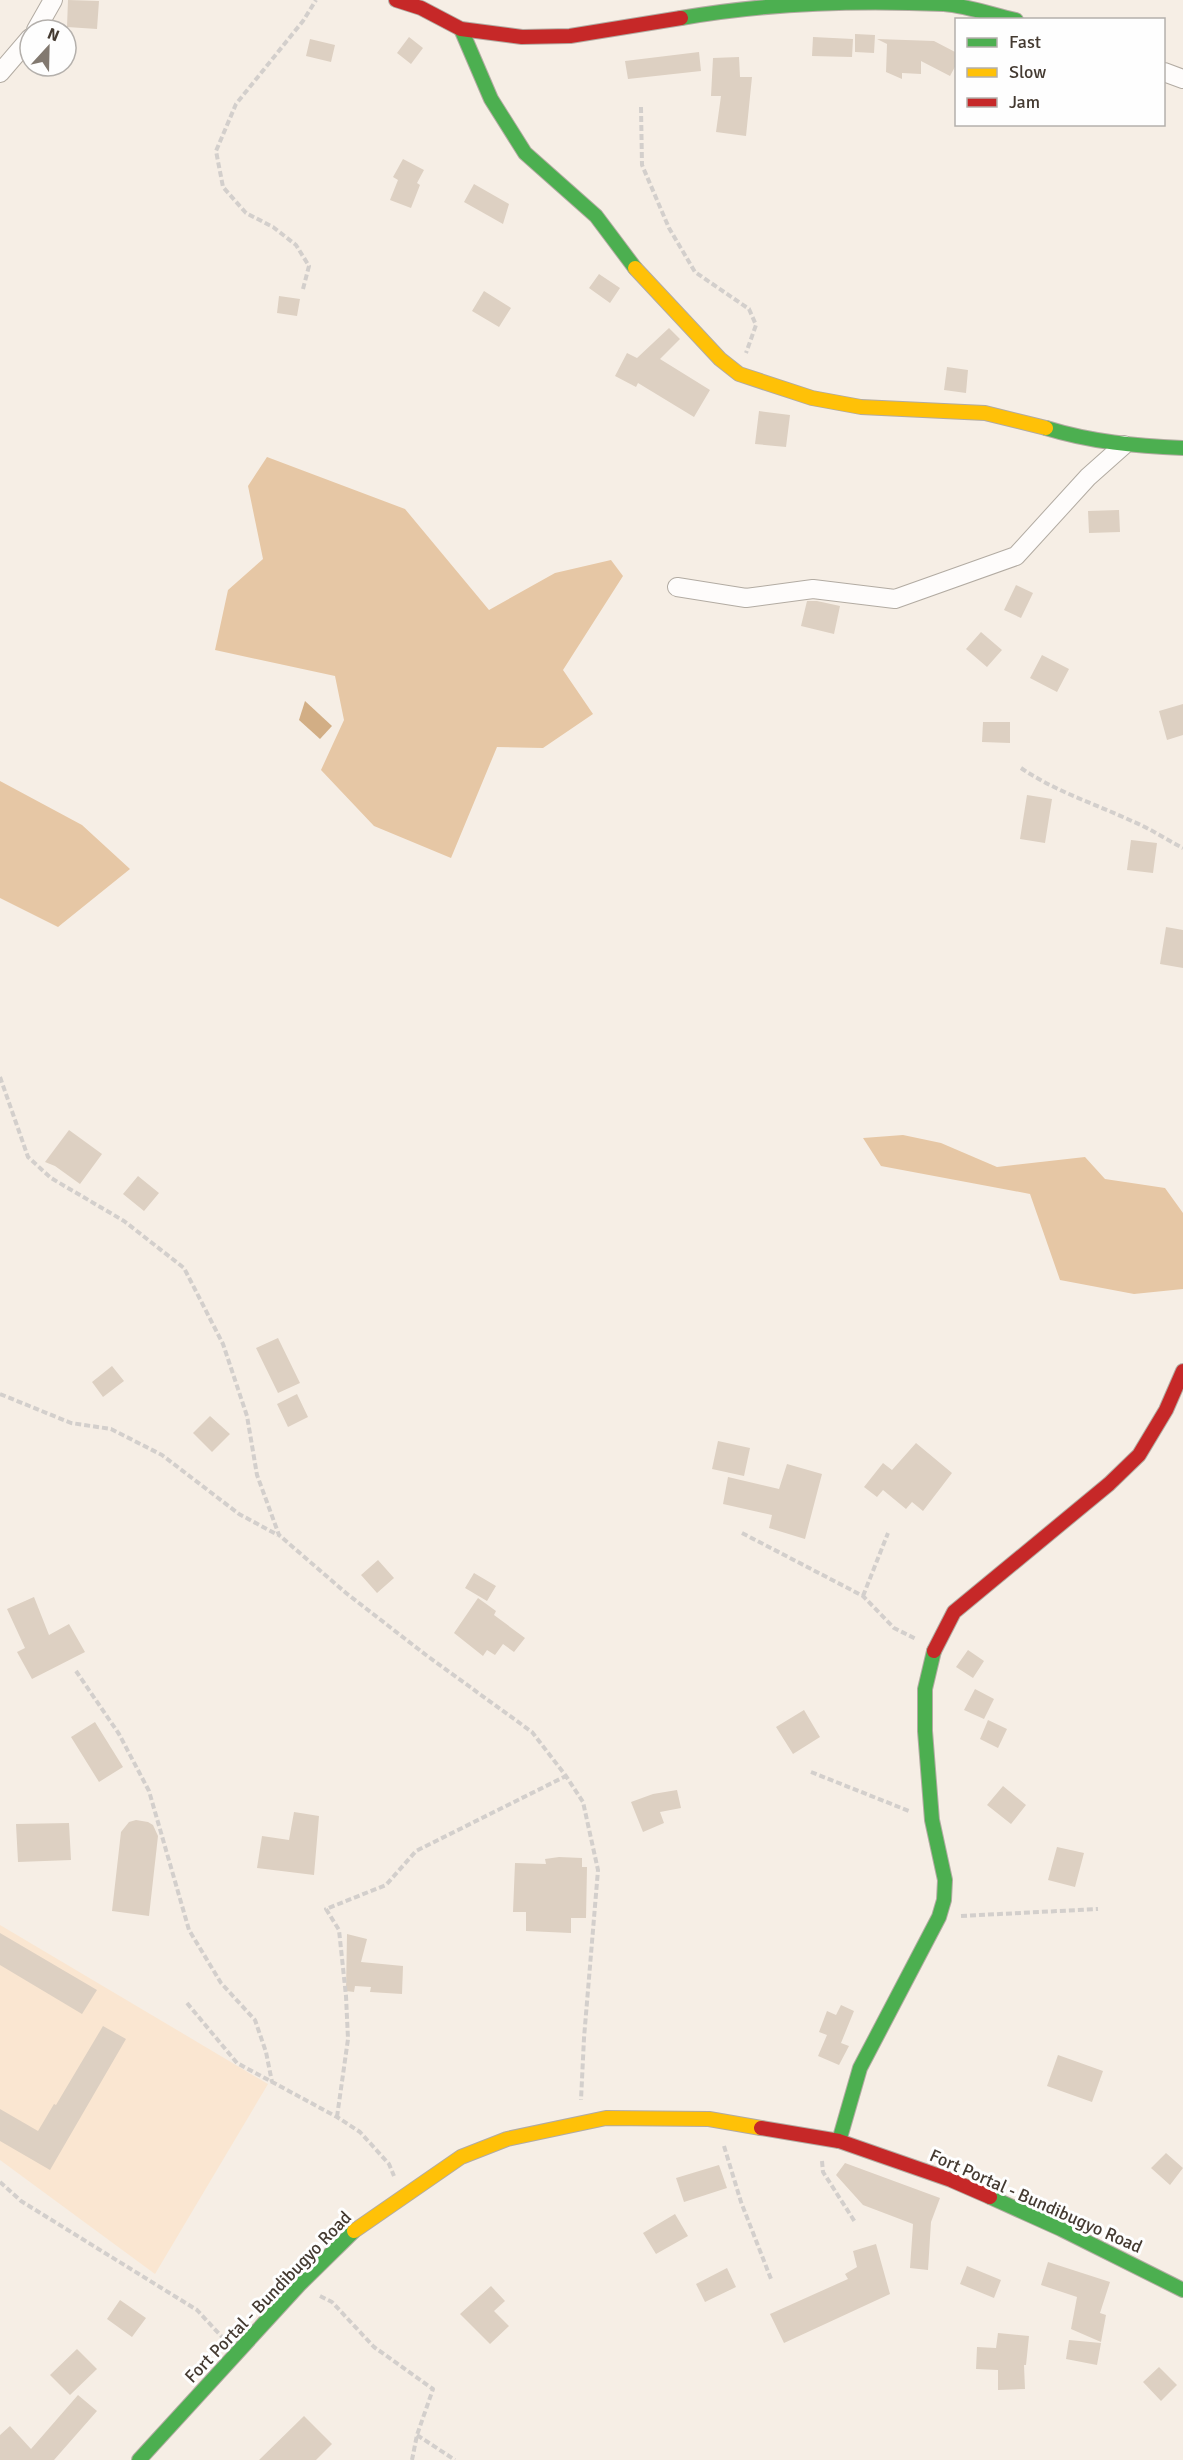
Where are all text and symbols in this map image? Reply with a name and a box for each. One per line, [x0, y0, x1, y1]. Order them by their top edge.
north arrow [18, 18, 78, 78]
legend [955, 18, 1165, 126]
text: N [44, 24, 62, 46]
text: Fast [1009, 31, 1041, 53]
text: Slow [1009, 61, 1046, 83]
text: Jam [1009, 91, 1040, 113]
street label: Fort Portal - Bundibugyo Road [926, 2144, 1146, 2258]
street label: Fort Portal - Bundibugyo Road [180, 2207, 356, 2387]

